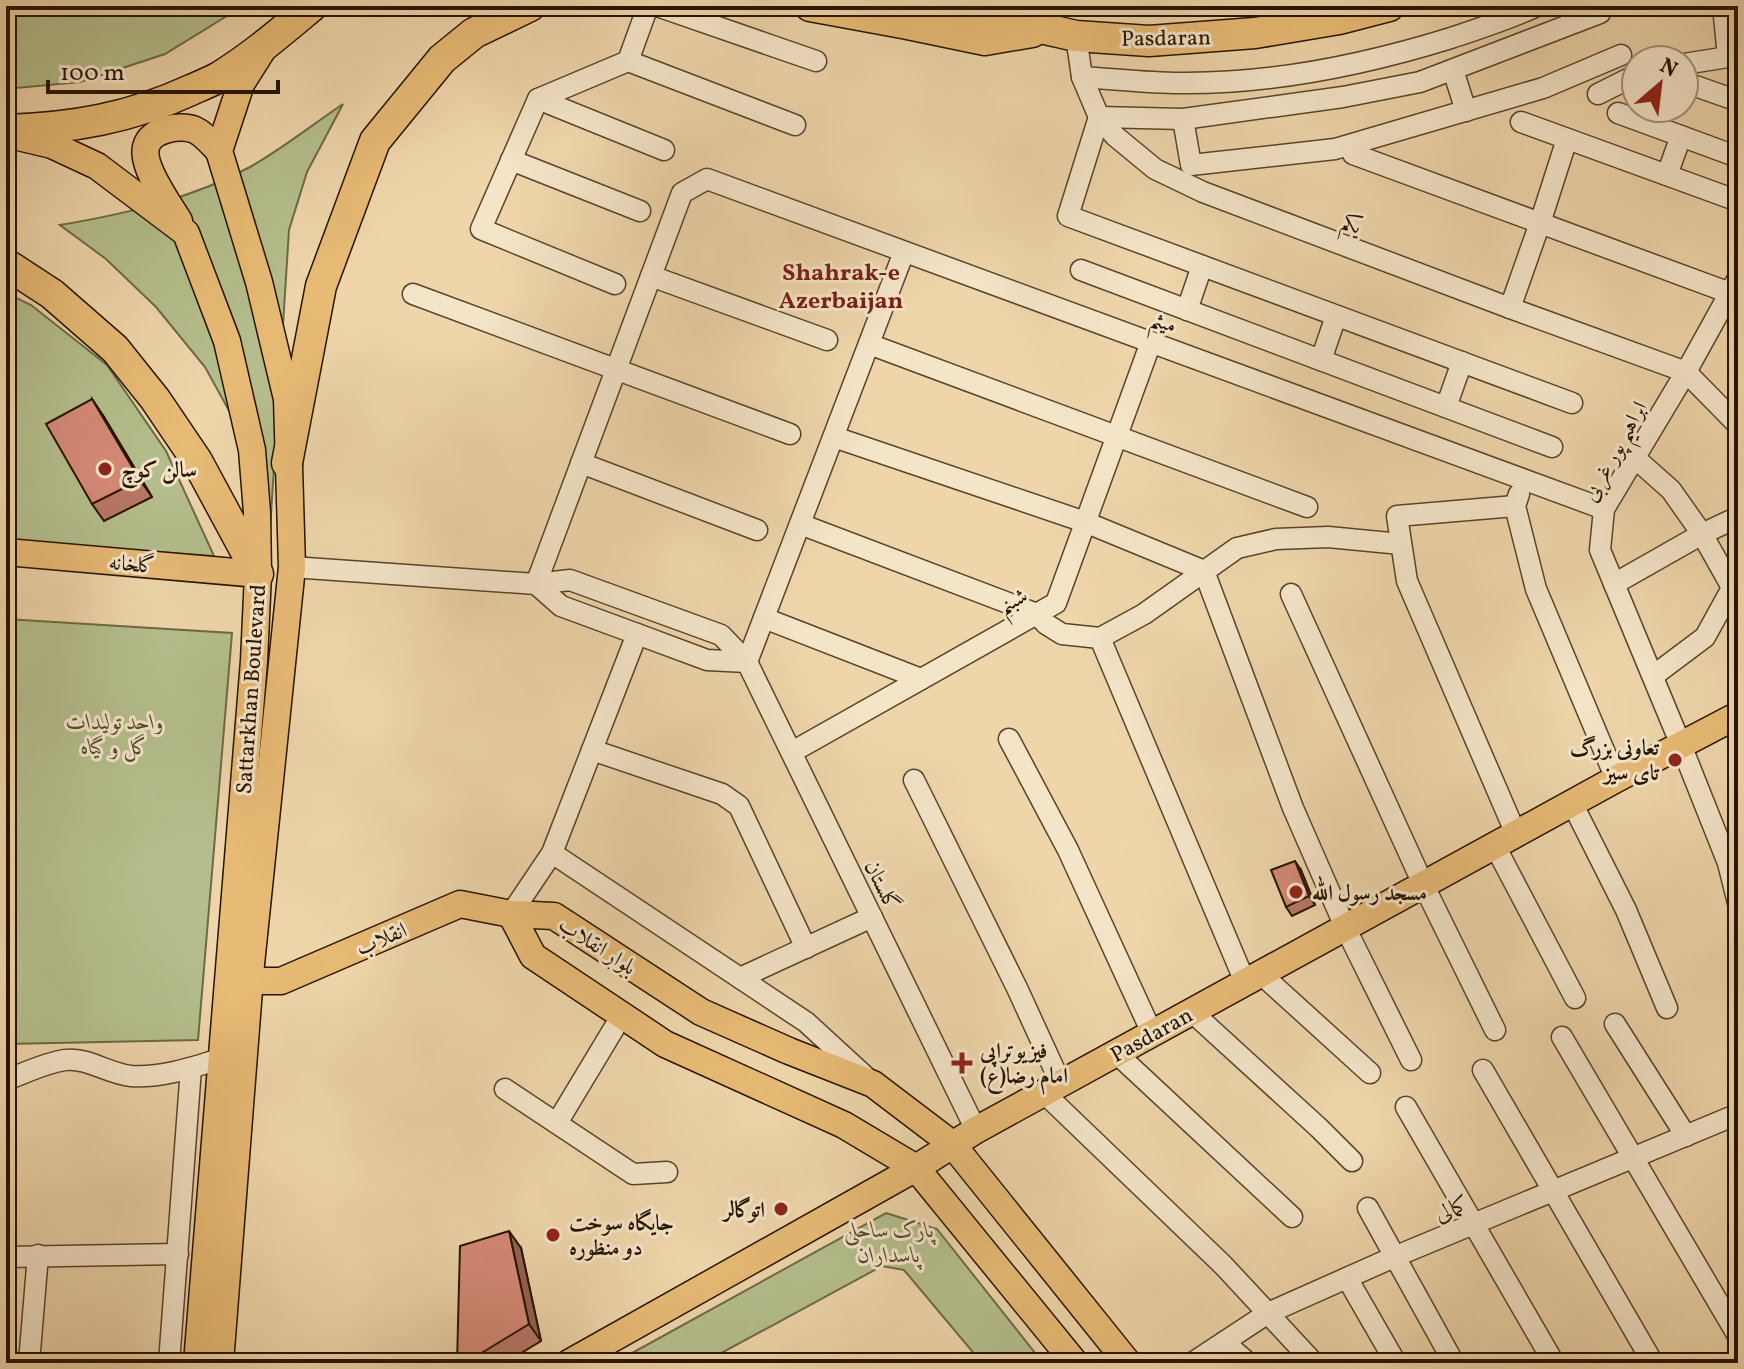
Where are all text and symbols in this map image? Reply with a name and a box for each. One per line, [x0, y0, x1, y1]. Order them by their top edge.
street label: Pasdaran [1121, 23, 1211, 56]
scale bar [48, 44, 278, 94]
north arrow [1620, 44, 1700, 124]
text: N [1654, 51, 1683, 86]
text: 100 m [60, 57, 125, 91]
street label: یکم [1335, 207, 1367, 247]
district label: Shahrak-e Azerbaijan [779, 257, 904, 319]
street label: میثم [1144, 304, 1181, 346]
street label: ابراهیم پور غربی [1576, 396, 1660, 510]
place label: سالن کوچ [121, 456, 197, 489]
marker: سالن کوچ [96, 460, 114, 478]
street label: گلخانه [107, 548, 156, 583]
street label: شبنم [992, 581, 1036, 627]
street label: Sattarkhan Boulevard [230, 583, 275, 795]
park label: واحد تولیدات گل و گیاه [66, 708, 164, 764]
place label: تعاونی بزرگ تای سیز [1570, 734, 1660, 790]
marker: تعاونی بزرگ تای سیز [1666, 751, 1684, 769]
street label: گلستان [855, 856, 906, 917]
place label: مسجد رسول الله [1312, 875, 1427, 910]
marker: مسجد رسول الله [1287, 883, 1305, 901]
street label: بلوار انقلاب [551, 910, 642, 984]
street label: انقلاب [352, 916, 412, 965]
street label: Pasdaran [1105, 1001, 1199, 1072]
place label: فیزیوتراپی امام رضا(ع) [979, 1037, 1068, 1095]
marker: فیزیوتراپی امام رضا(ع) [951, 1052, 973, 1074]
street label: کمالی [1431, 1190, 1473, 1231]
place label: اتوگالر [720, 1196, 765, 1227]
marker: اتوگالر [772, 1200, 790, 1218]
place label: جایگاه سوخت دو منظوره [569, 1208, 674, 1265]
park label: پارک ساحلی پاسداران [844, 1216, 936, 1272]
marker: جایگاه سوخت دو منظوره [544, 1226, 562, 1244]

